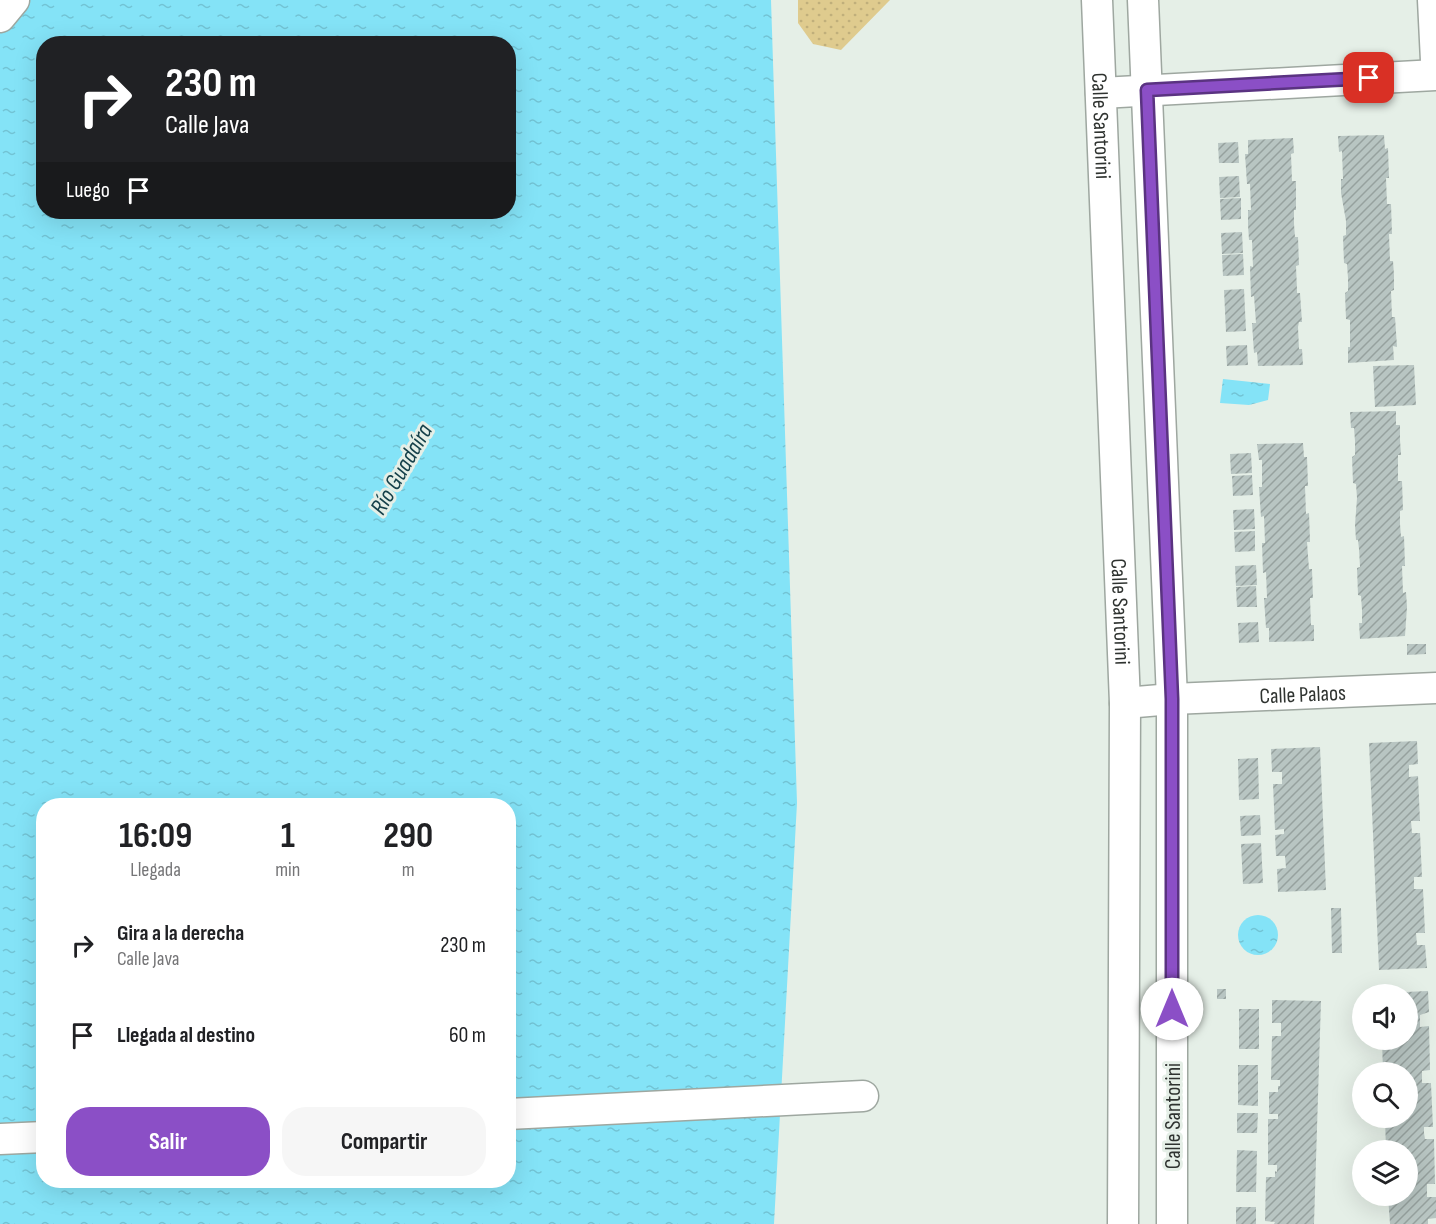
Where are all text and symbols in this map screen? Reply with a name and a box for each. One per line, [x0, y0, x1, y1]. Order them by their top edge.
pin [1343, 52, 1394, 103]
text: 230 m [165, 58, 257, 109]
icon: right [66, 60, 144, 138]
icon: arrive [1352, 61, 1385, 94]
street label: Calle Santorini [1085, 72, 1116, 180]
text: Calle Java [165, 109, 249, 141]
icon: arrive [122, 174, 155, 207]
text: Luego [66, 177, 110, 204]
water label: Río Guadaíra [364, 418, 439, 520]
street label: Calle Santorini [1104, 558, 1135, 665]
street label: Calle Palaos [1259, 680, 1347, 710]
text: 16:09 [119, 815, 192, 858]
text: 1 [281, 815, 295, 858]
text: 290 [383, 815, 433, 858]
text: Llegada [130, 858, 181, 882]
text: min [275, 858, 300, 882]
text: m [402, 858, 415, 882]
text: Gira a la derecha [117, 920, 244, 947]
icon: right [66, 929, 99, 962]
text: 230 m [440, 932, 486, 959]
text: Calle Java [117, 947, 180, 971]
position arrow [1140, 977, 1204, 1041]
map controls [1352, 984, 1418, 1206]
button: sound [1352, 984, 1418, 1050]
icon: arrive [66, 1019, 99, 1052]
text: Llegada al destino [117, 1022, 255, 1049]
text: 60 m [449, 1022, 486, 1049]
button: search [1352, 1062, 1418, 1128]
street label: Calle Santorini [1160, 1063, 1187, 1169]
button: Salir [66, 1107, 270, 1176]
button: Compartir [282, 1107, 486, 1176]
button: layers [1352, 1140, 1418, 1206]

